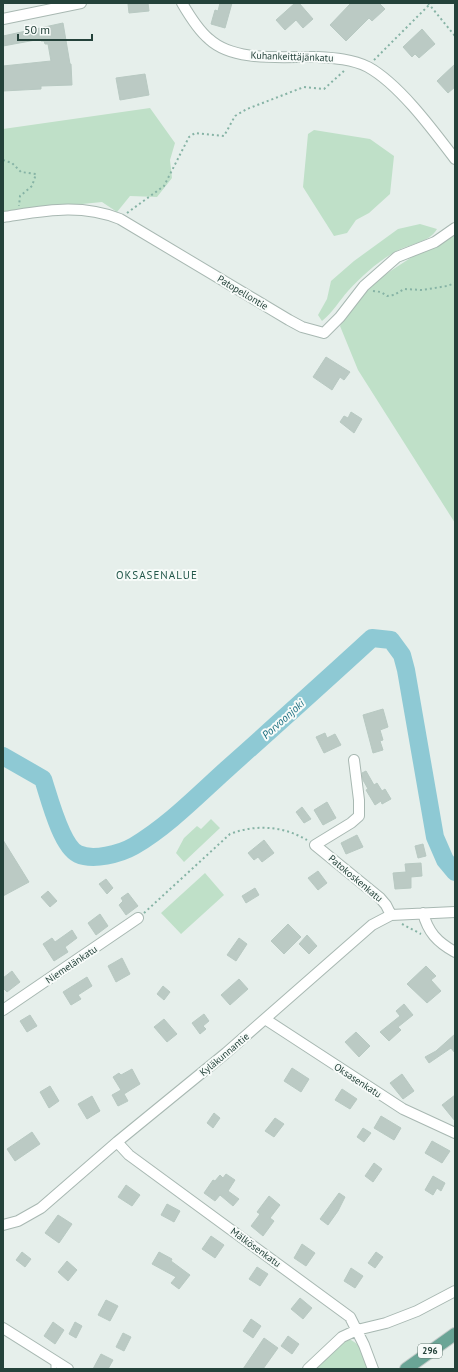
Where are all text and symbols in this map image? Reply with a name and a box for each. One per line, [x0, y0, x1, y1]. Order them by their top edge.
scale bar [18, 16, 92, 42]
text: 50 m [24, 22, 50, 37]
street label: Kuhankeittäjänkatu [250, 49, 334, 64]
street label: Patopellontie [215, 272, 271, 313]
district label: OKSASENALUE [116, 568, 198, 582]
water label: Porvoonjoki [259, 696, 308, 742]
street label: Patokoskenkatu [326, 852, 385, 905]
street label: Niemelänkatu [43, 942, 100, 986]
street label: Kyläkunnantie [197, 1030, 252, 1079]
street label: Oksasenkatu [332, 1060, 384, 1101]
street label: Mälkösenkatu [228, 1225, 283, 1270]
road number: 296 [418, 1344, 442, 1358]

